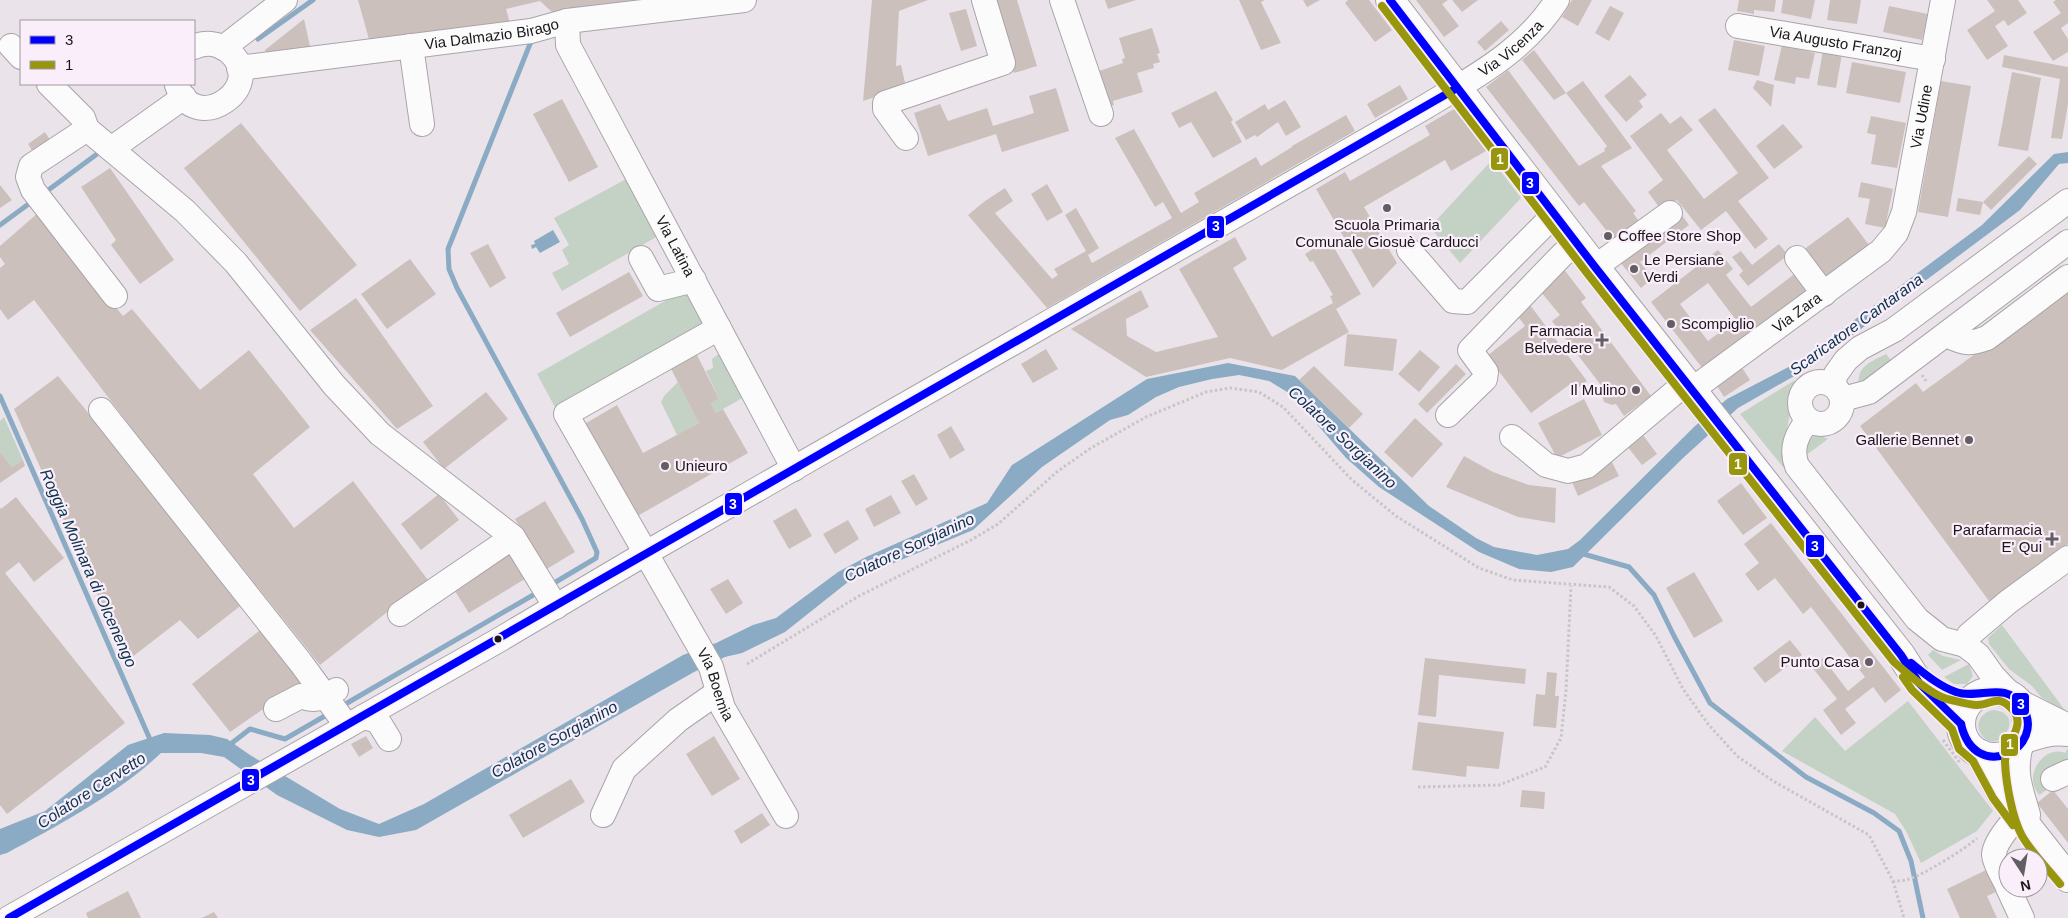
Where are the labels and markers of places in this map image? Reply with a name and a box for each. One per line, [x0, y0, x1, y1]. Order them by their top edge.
marker: Scuola Primaria Comunale Giosuè Carducci [1381, 202, 1393, 214]
place label: Scuola Primaria Comunale Giosuè Carducci [1295, 216, 1479, 250]
place label: Coffee Store Shop [1618, 227, 1741, 244]
marker: Coffee Store Shop [1602, 230, 1614, 242]
place label: Le Persiane Verdi [1644, 251, 1724, 285]
marker: Le Persiane Verdi [1628, 263, 1640, 275]
place label: Scompiglio [1681, 315, 1754, 332]
marker: Scompiglio [1665, 318, 1677, 330]
place label: Farmacia Belvedere [1524, 322, 1593, 356]
marker: Farmacia Belvedere [1596, 334, 1608, 346]
place label: Il Mulino [1570, 381, 1626, 398]
marker: Il Mulino [1630, 384, 1642, 396]
place label: Gallerie Bennet [1856, 431, 1960, 448]
marker: Gallerie Bennet [1963, 434, 1975, 446]
place label: Unieuro [675, 457, 728, 474]
marker: Unieuro [659, 460, 671, 472]
place label: Parafarmacia E' Qui [1953, 521, 2043, 555]
marker: Parafarmacia E' Qui [2046, 533, 2058, 545]
unlabelled marker [1856, 600, 1866, 610]
unlabelled marker [493, 634, 503, 644]
place label: Punto Casa [1781, 653, 1860, 670]
marker: Punto Casa [1863, 656, 1875, 668]

